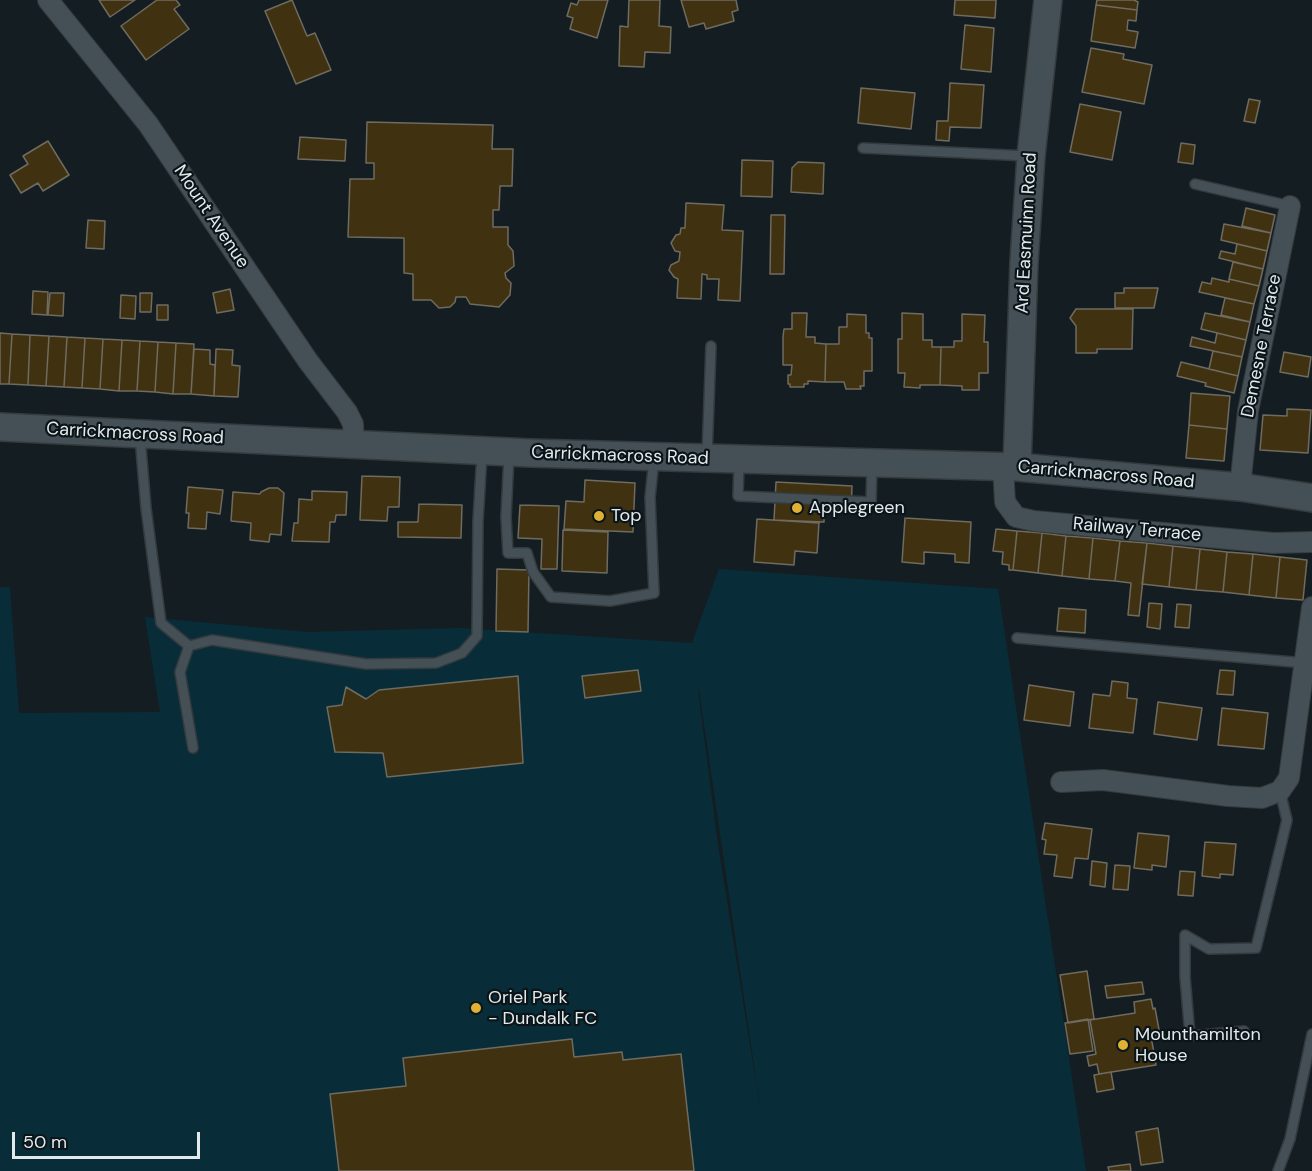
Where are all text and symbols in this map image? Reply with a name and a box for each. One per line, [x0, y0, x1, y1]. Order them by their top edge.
street label: Ard Easmuinn Road [1012, 152, 1042, 314]
street label: Mount Avenue [169, 161, 253, 273]
street label: Demesne Terrace [1238, 272, 1286, 420]
street label: Carrickmacross Road [46, 419, 224, 449]
street label: Carrickmacross Road [531, 442, 709, 470]
street label: Carrickmacross Road [1017, 457, 1195, 493]
place label: Applegreen [809, 497, 905, 519]
marker: Applegreen [790, 501, 804, 515]
place label: Top [611, 505, 641, 527]
marker: Top [592, 509, 606, 523]
street label: Railway Terrace [1072, 514, 1202, 546]
place label: Oriel Park - Dundalk FC [488, 987, 597, 1030]
marker: Oriel Park - Dundalk FC [469, 1001, 483, 1015]
place label: Mounthamilton House [1135, 1024, 1261, 1066]
marker: Mounthamilton House [1116, 1038, 1130, 1052]
scale bar [15, 1120, 202, 1158]
text: 50 m [23, 1130, 67, 1154]

